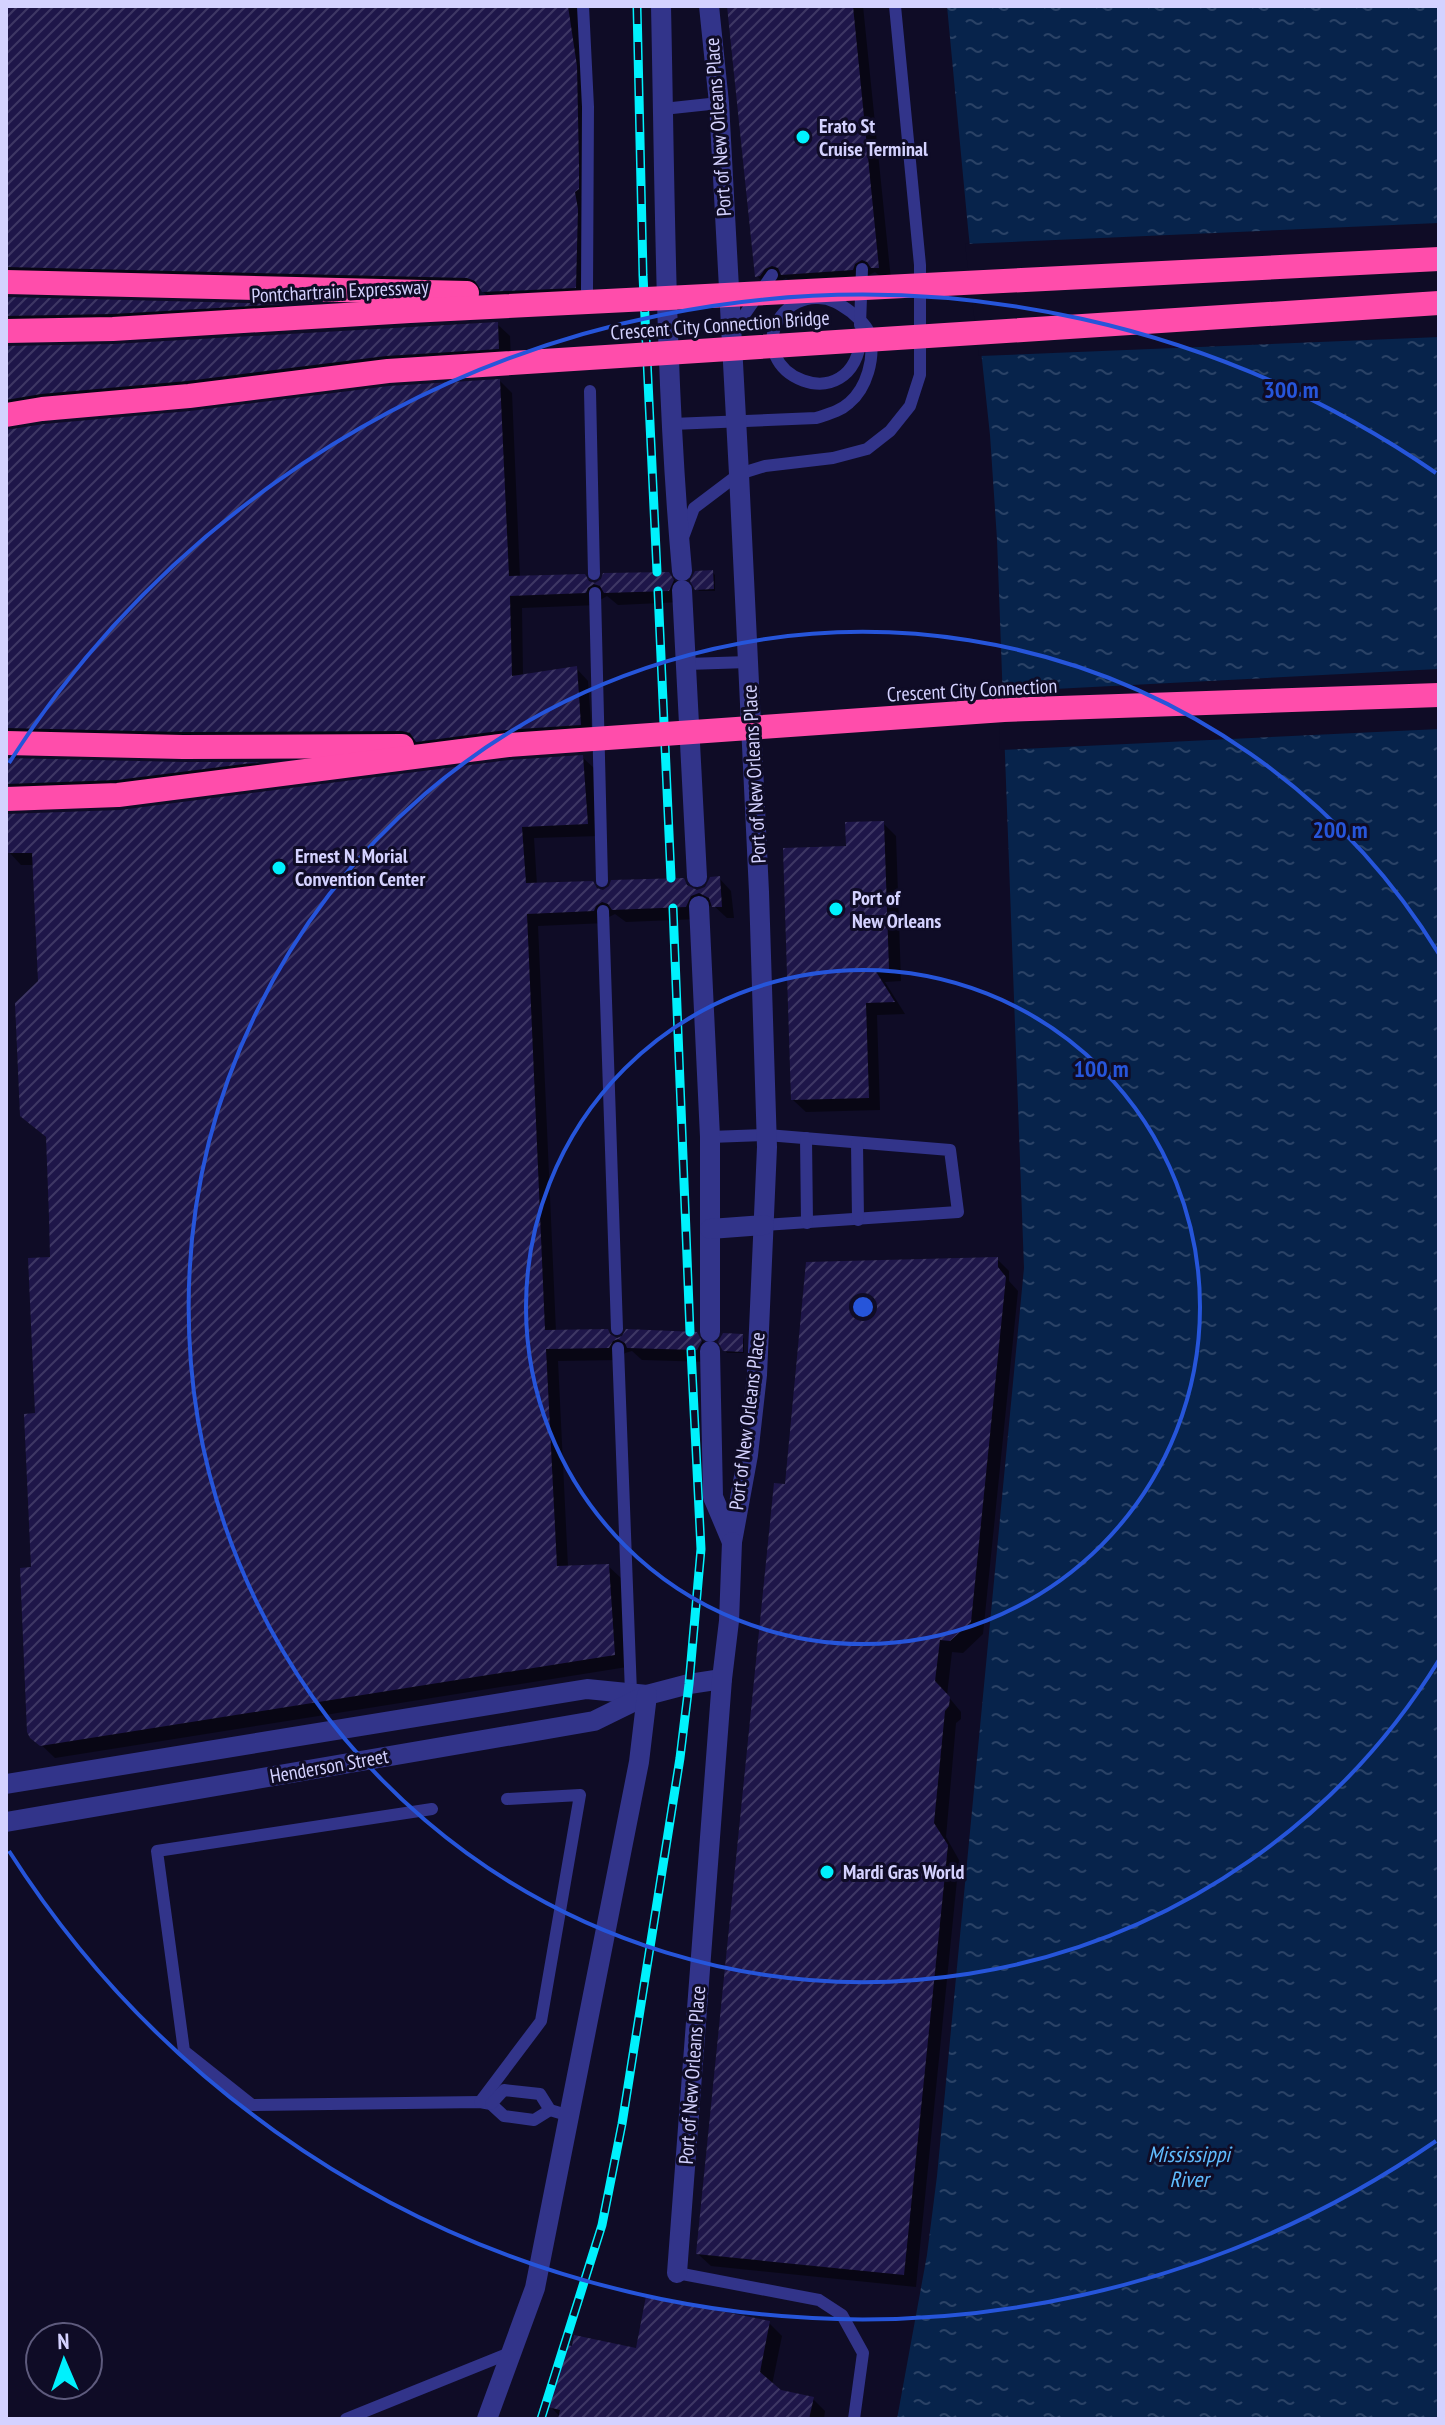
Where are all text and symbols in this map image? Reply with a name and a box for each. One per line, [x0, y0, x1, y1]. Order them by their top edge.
street label: Port of New Orleans Place [699, 37, 737, 217]
place label: Erato St Cruise Terminal [819, 113, 928, 162]
marker: Erato St Cruise Terminal [794, 128, 812, 146]
street label: Pontchartrain Expressway [251, 273, 430, 309]
street label: Crescent City Connection Bridge [610, 304, 830, 346]
text: 300 m [1263, 374, 1319, 405]
street label: Crescent City Connection [886, 673, 1058, 707]
street label: Port of New Orleans Place [736, 684, 772, 864]
text: 200 m [1312, 814, 1368, 845]
place label: Ernest N. Morial Convention Center [295, 843, 425, 892]
marker: Ernest N. Morial Convention Center [270, 859, 288, 877]
place label: Port of New Orleans [852, 885, 941, 934]
marker: Port of New Orleans [827, 900, 845, 918]
text: 100 m [1073, 1053, 1129, 1084]
centre of rings [849, 1293, 877, 1321]
street label: Port of New Orleans Place [723, 1331, 771, 1511]
street label: Henderson Street [268, 1743, 391, 1789]
place label: Mardi Gras World [843, 1859, 965, 1885]
marker: Mardi Gras World [818, 1863, 836, 1881]
street label: Port of New Orleans Place [673, 1985, 711, 2165]
water label: Mississippi River [1148, 2140, 1233, 2193]
north arrow [24, 2321, 104, 2401]
text: N [57, 2327, 70, 2355]

